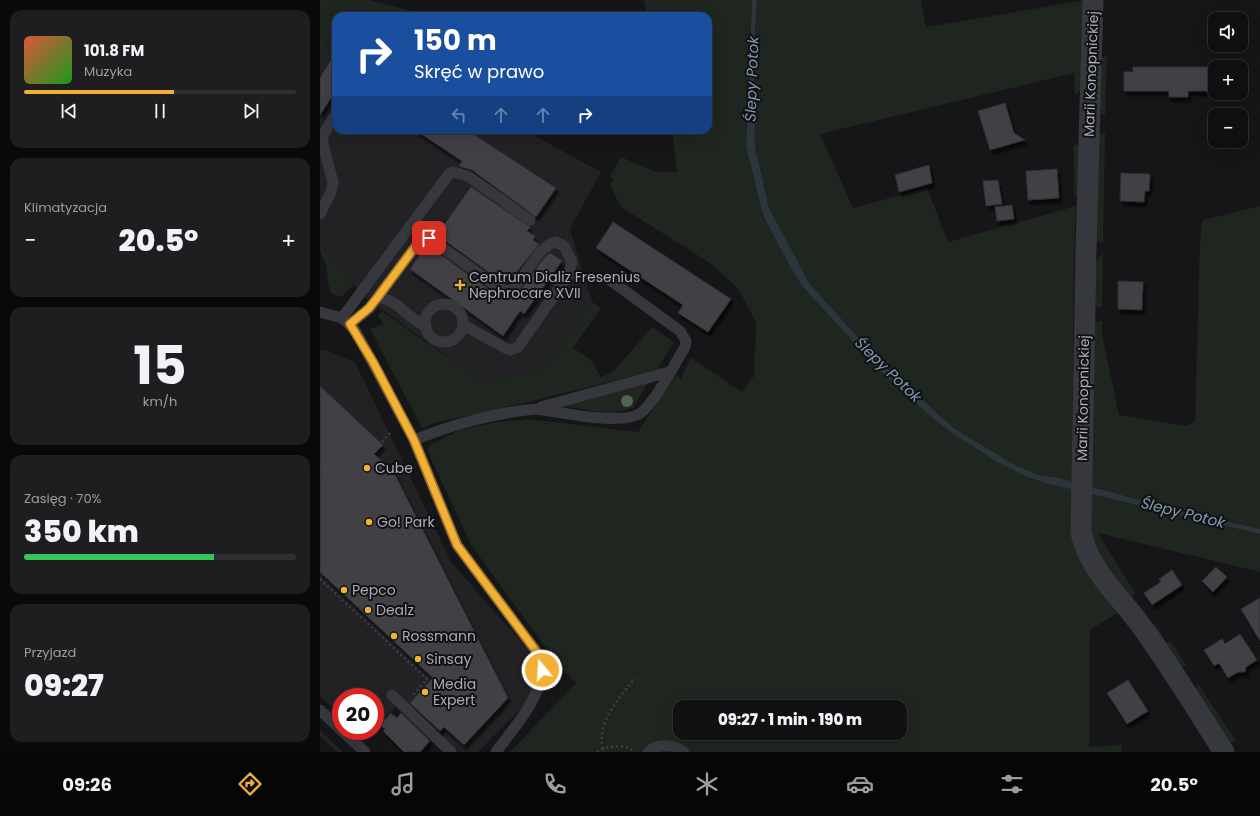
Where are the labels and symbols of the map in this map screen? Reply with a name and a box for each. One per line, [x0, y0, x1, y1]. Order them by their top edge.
street label: Marii Konopnickiej [1079, 11, 1103, 137]
water label: Ślepy Potok [740, 34, 764, 122]
pin [412, 221, 446, 255]
place label: Centrum Dializ Fresenius Nephrocare XVII [469, 267, 640, 303]
marker: Centrum Dializ Fresenius Nephrocare XVII [454, 279, 466, 291]
water label: Ślepy Potok [850, 332, 927, 408]
street label: Marii Konopnickiej [1072, 335, 1094, 461]
place label: Cube [375, 458, 413, 478]
marker: Cube [362, 463, 372, 473]
water label: Ślepy Potok [1139, 492, 1229, 533]
place label: Go! Park [377, 512, 436, 532]
marker: Go! Park [364, 517, 374, 527]
place label: Pepco [352, 580, 396, 600]
marker: Pepco [339, 585, 349, 595]
place label: Dealz [376, 600, 414, 620]
marker: Dealz [363, 605, 373, 615]
place label: Rossmann [402, 626, 476, 646]
marker: Rossmann [389, 631, 399, 641]
place label: Sinsay [426, 649, 471, 669]
position arrow [521, 649, 563, 691]
marker: Sinsay [413, 654, 423, 664]
place label: Media Expert [433, 674, 476, 710]
marker: Media Expert [420, 687, 430, 697]
speed limit sign: 20 [332, 688, 384, 740]

